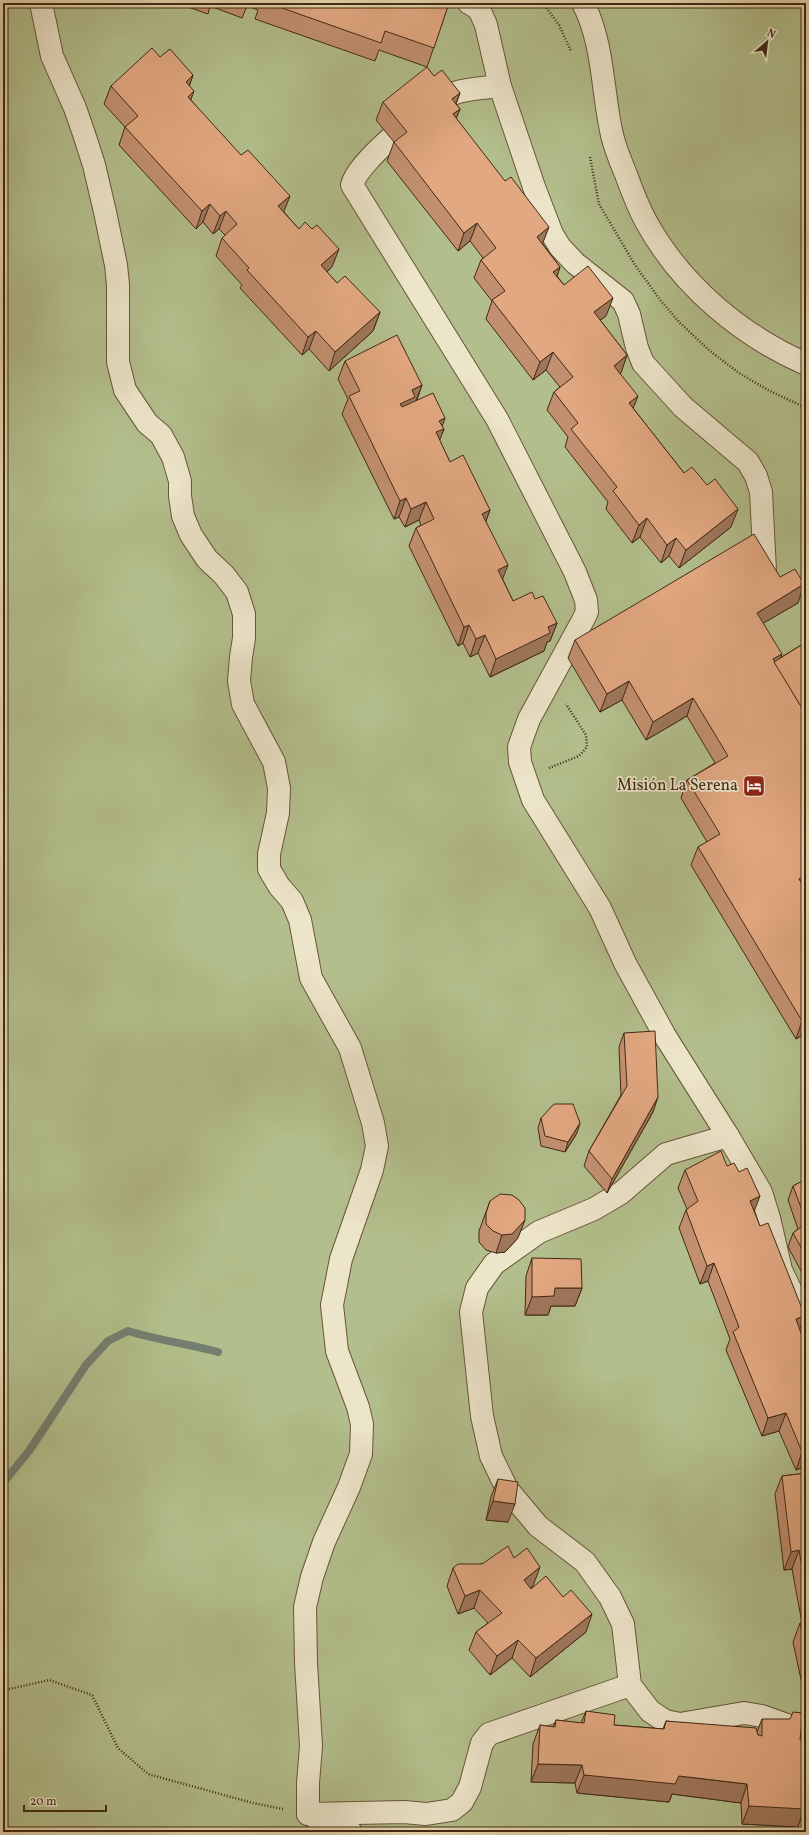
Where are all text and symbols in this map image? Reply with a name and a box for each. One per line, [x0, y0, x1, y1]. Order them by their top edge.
north arrow [747, 22, 787, 62]
text: N [764, 26, 778, 43]
hotel icon: Misión La Serena [741, 773, 767, 799]
place label: Misión La Serena [617, 775, 738, 797]
scale bar [24, 1787, 106, 1813]
text: 20 m [30, 1794, 57, 1810]

